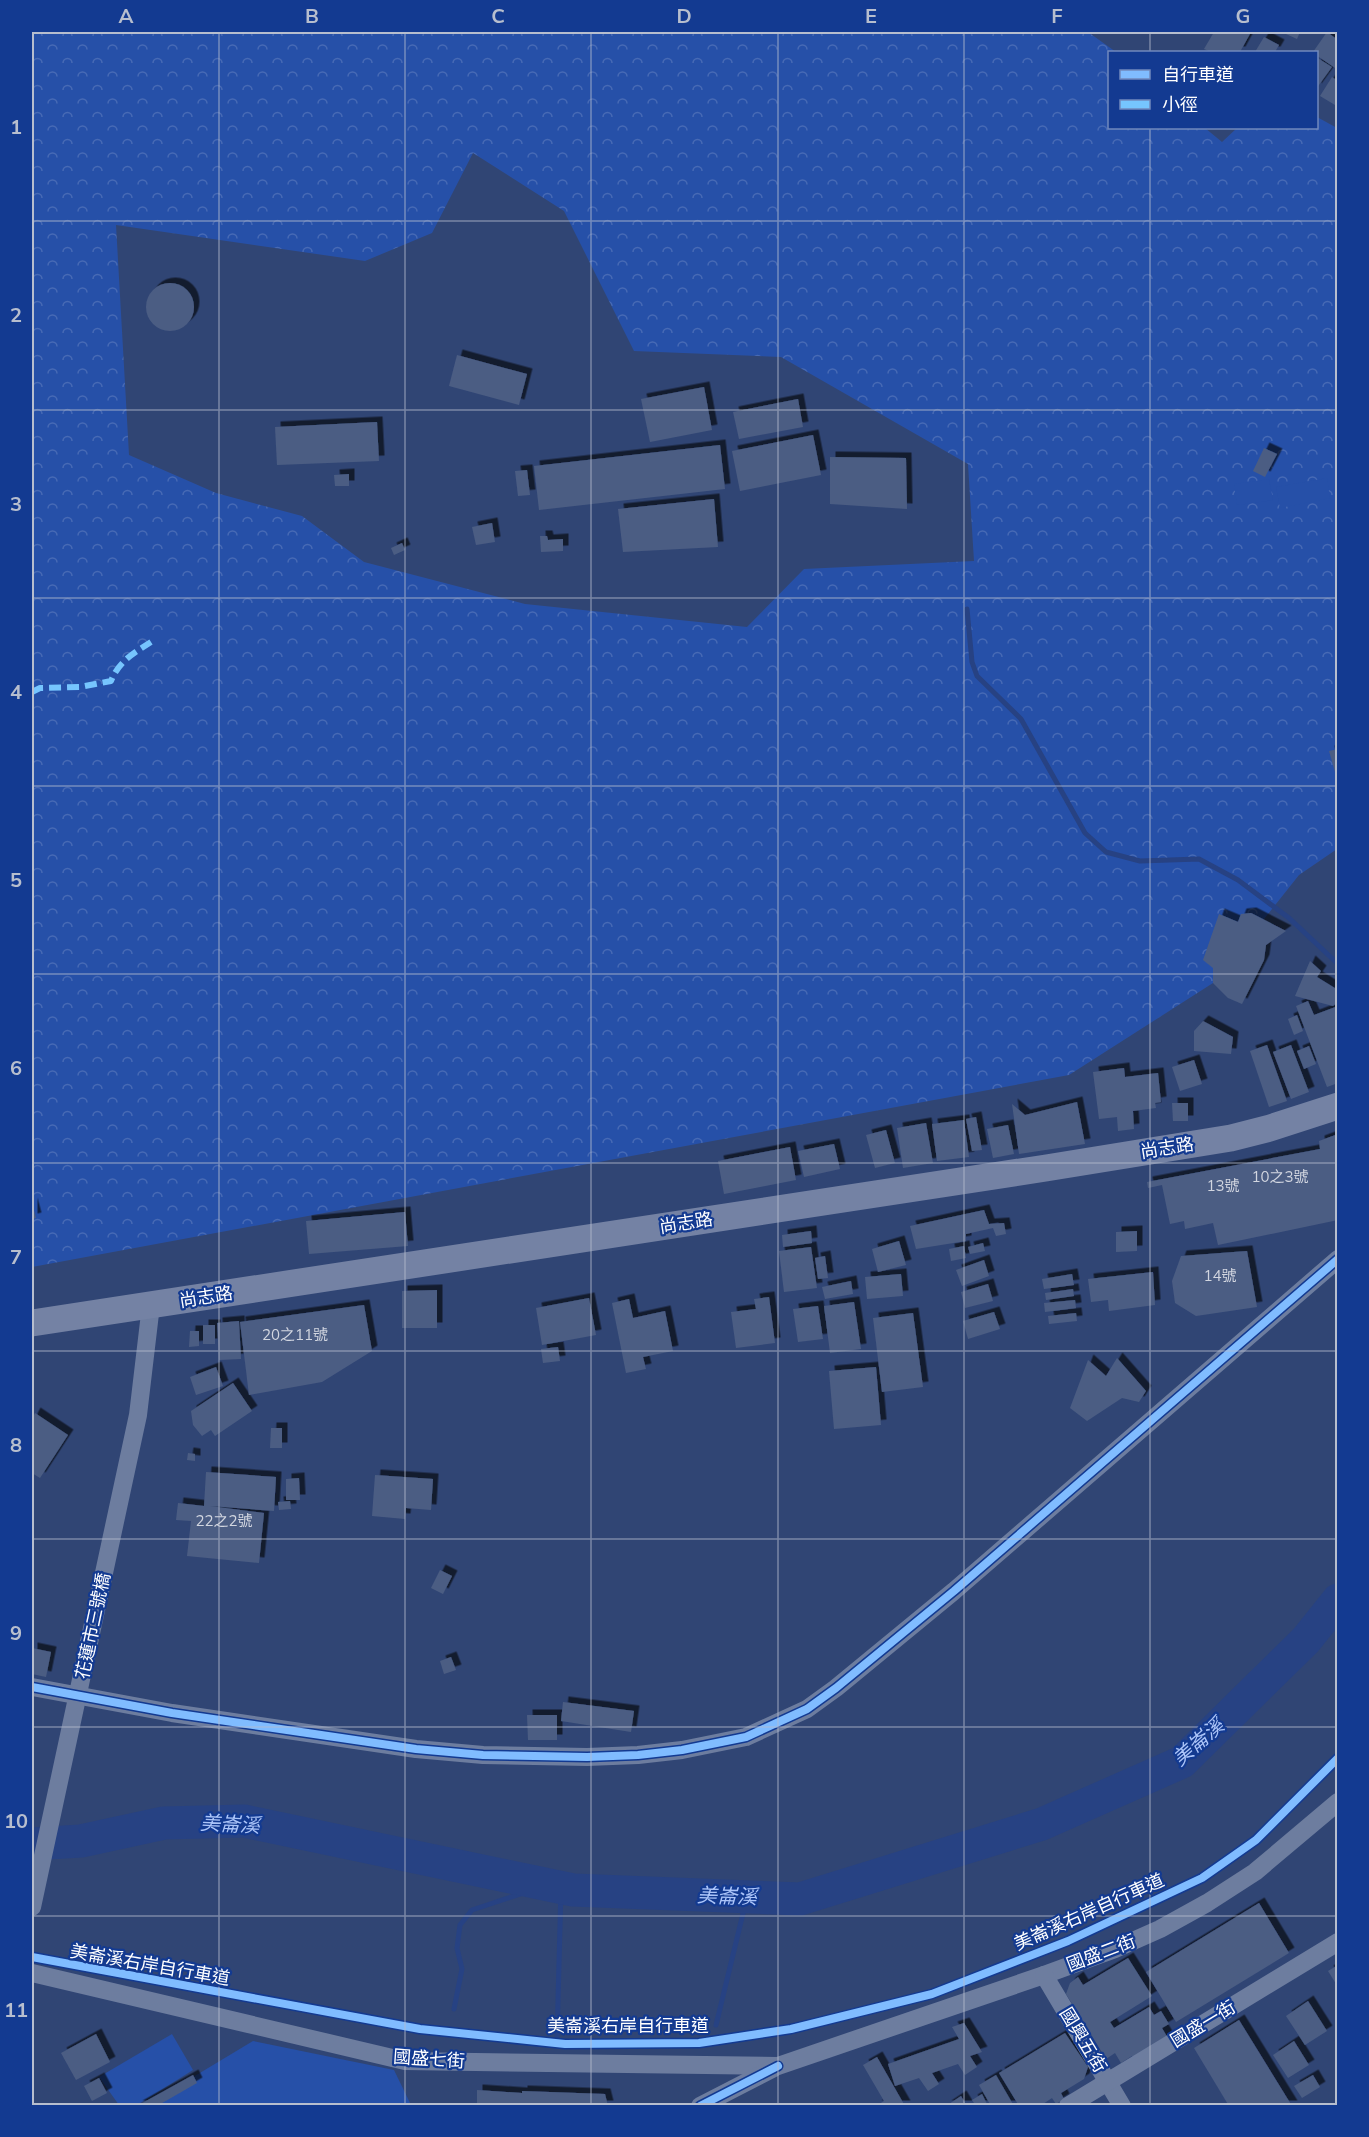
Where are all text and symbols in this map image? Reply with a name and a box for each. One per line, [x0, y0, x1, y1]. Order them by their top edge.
text: A [119, 3, 134, 28]
text: B [305, 3, 319, 28]
text: C [491, 3, 505, 28]
text: D [676, 3, 692, 28]
text: E [865, 3, 877, 28]
text: F [1051, 3, 1063, 28]
text: G [1236, 3, 1250, 28]
legend [1108, 51, 1318, 129]
text: 自行車道 [1162, 63, 1234, 86]
text: 小徑 [1162, 93, 1198, 116]
text: 1 [10, 114, 22, 139]
text: 2 [10, 302, 22, 327]
text: 3 [10, 491, 22, 516]
text: 4 [10, 679, 22, 704]
text: 5 [10, 867, 22, 892]
text: 6 [10, 1055, 22, 1080]
street label: 尚志路 [1138, 1132, 1195, 1163]
house number: 10之3號 [1251, 1167, 1309, 1186]
house number: 13號 [1206, 1176, 1240, 1195]
street label: 尚志路 [657, 1207, 714, 1238]
text: 7 [10, 1244, 22, 1269]
house number: 14號 [1203, 1266, 1237, 1285]
street label: 尚志路 [177, 1281, 234, 1312]
house number: 20之11號 [262, 1325, 328, 1344]
text: 8 [10, 1432, 22, 1457]
house number: 22之2號 [195, 1511, 253, 1530]
street label: 花蓮市三號橋 [70, 1571, 115, 1681]
text: 9 [10, 1620, 22, 1645]
water label: 美崙溪 [1167, 1711, 1231, 1771]
text: 10 [4, 1808, 28, 1833]
water label: 美崙溪 [199, 1809, 264, 1838]
street label: 美崙溪右岸自行車道 [1010, 1868, 1167, 1955]
water label: 美崙溪 [697, 1882, 760, 1909]
street label: 國盛二街 [1063, 1929, 1139, 1976]
street label: 美崙溪右岸自行車道 [68, 1939, 232, 1990]
street label: 國盛一街 [1166, 1995, 1240, 2052]
text: 11 [4, 1997, 28, 2022]
street label: 國興五街 [1055, 2003, 1112, 2077]
street label: 美崙溪右岸自行車道 [547, 2014, 709, 2037]
street label: 國盛七街 [392, 2045, 466, 2072]

